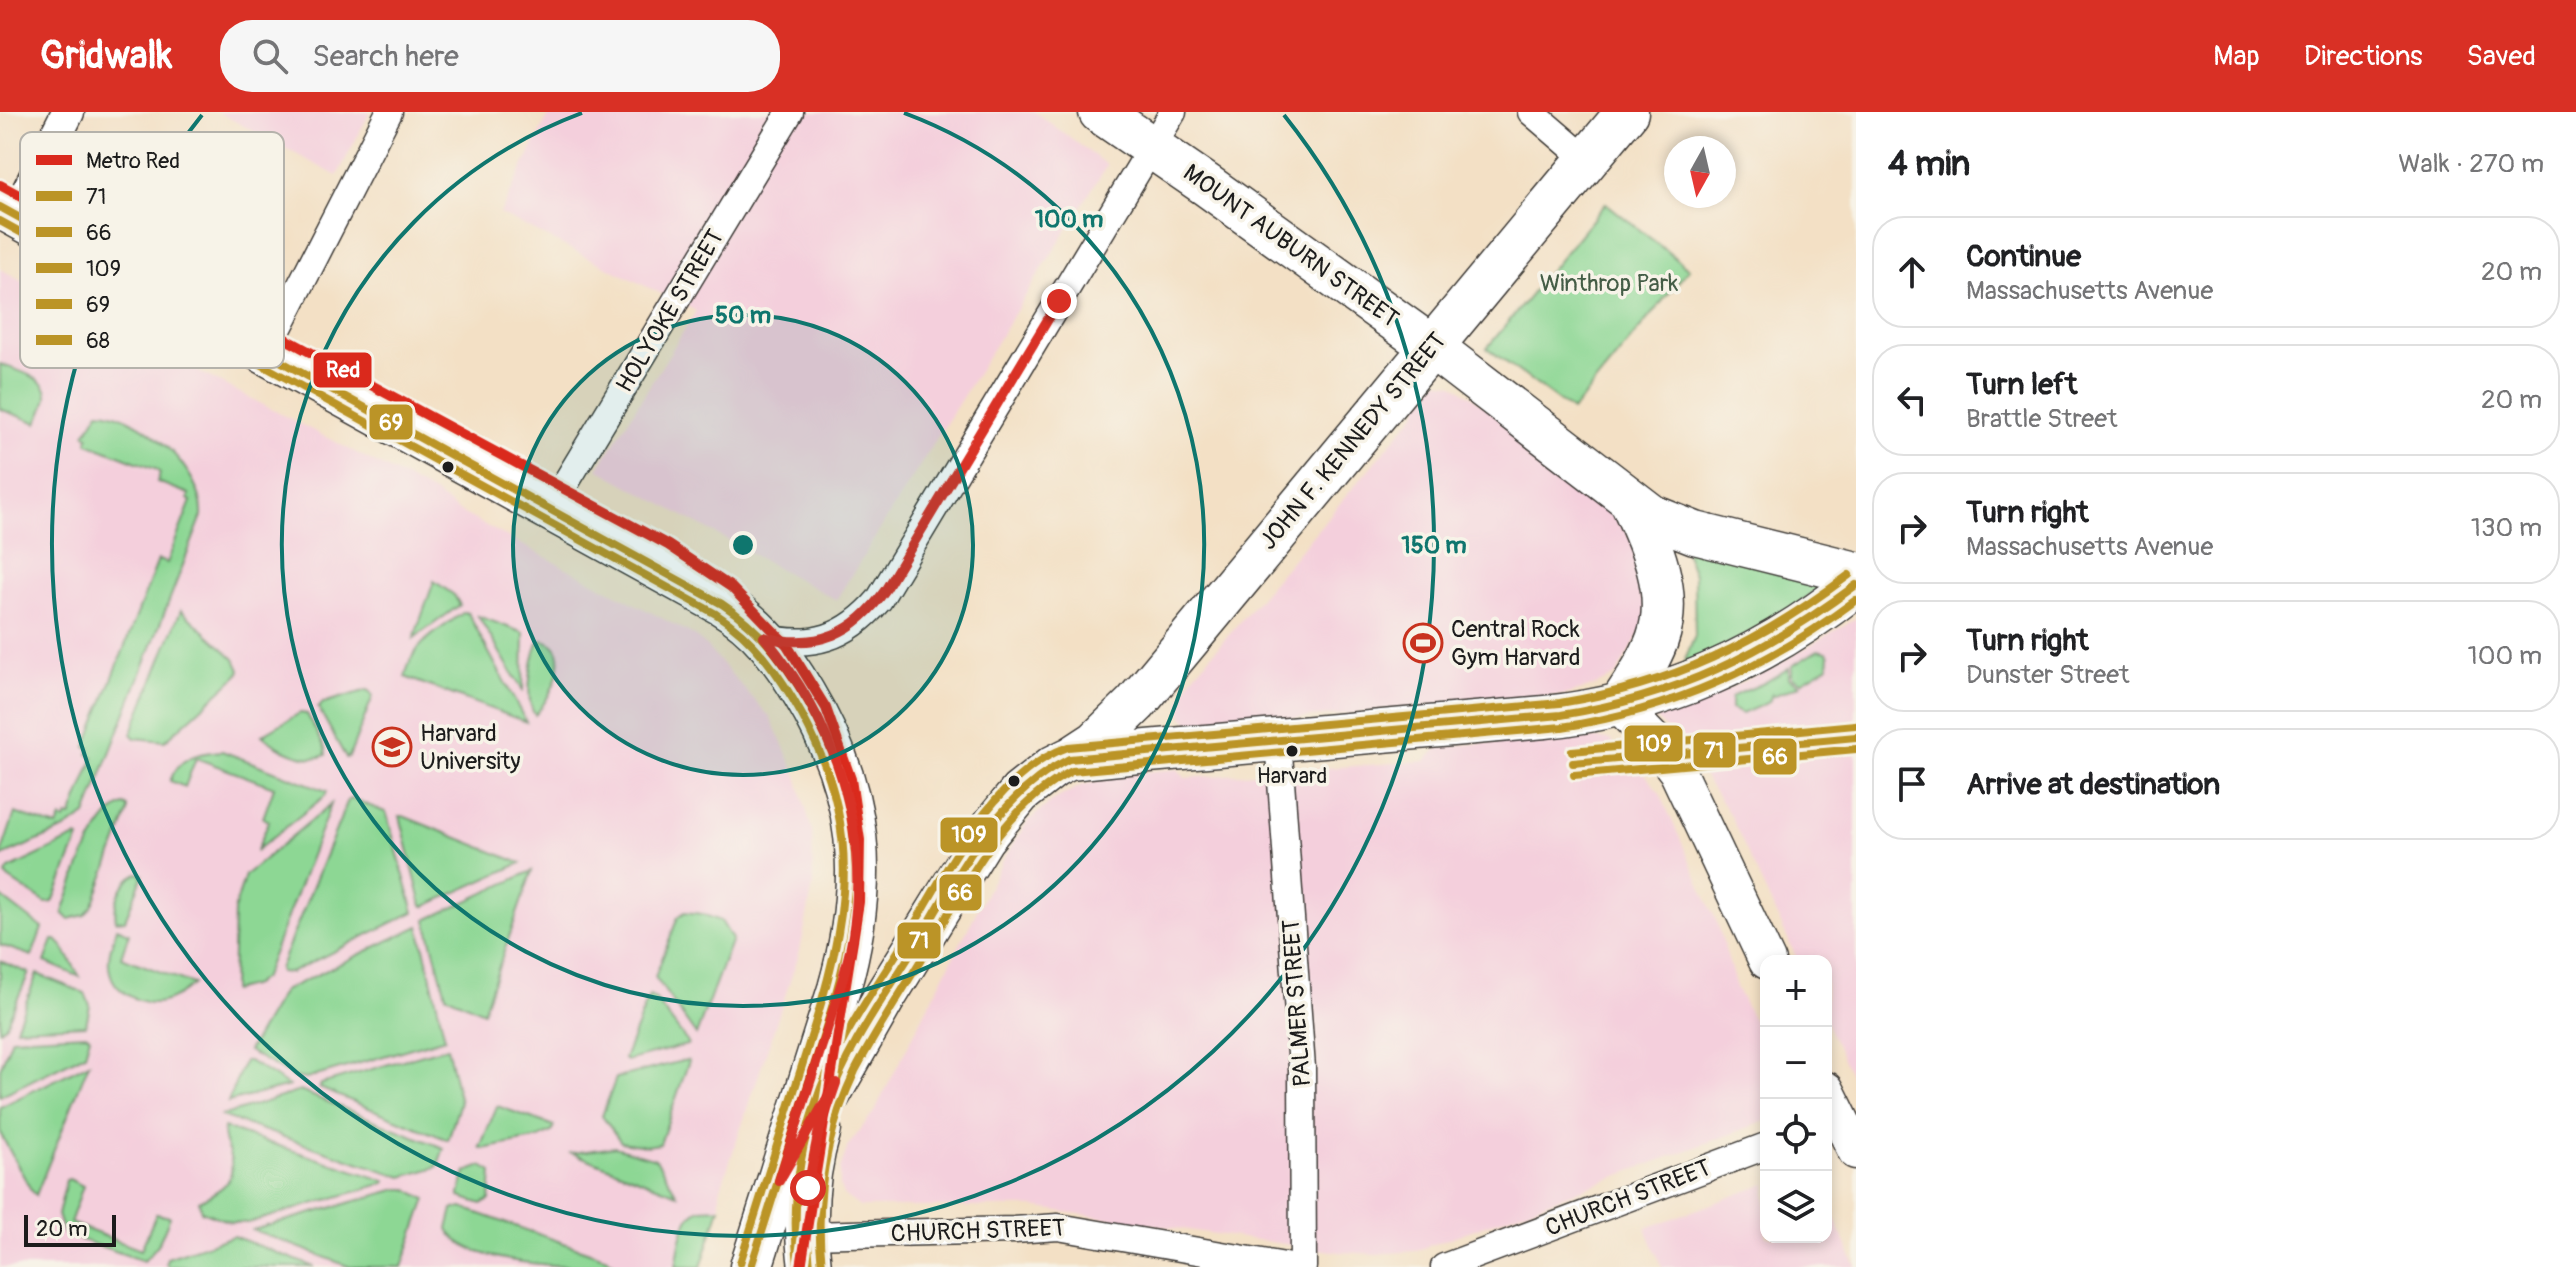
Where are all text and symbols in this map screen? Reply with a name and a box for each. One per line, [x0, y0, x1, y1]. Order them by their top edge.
search box [220, 20, 780, 92]
text: Gridwalk [40, 32, 172, 80]
icon: search [248, 34, 292, 78]
text: Search here [312, 38, 459, 75]
text: Map [2213, 39, 2260, 74]
text: Directions [2304, 39, 2423, 74]
text: Saved [2467, 39, 2536, 74]
legend [20, 132, 284, 368]
north arrow [1664, 136, 1736, 208]
text: 4 min [1888, 143, 1970, 186]
text: Metro Red [86, 147, 180, 175]
text: Walk · 270 m [2398, 148, 2544, 180]
street label: MOUNT AUBURN STREET [1178, 158, 1404, 334]
text: 71 [86, 183, 106, 211]
text: 100 m [1035, 205, 1103, 234]
text: 66 [86, 219, 112, 247]
street label: HOLYOKE STREET [610, 224, 730, 398]
text: Continue [1966, 238, 2081, 275]
icon: ahead [1890, 250, 1934, 294]
text: 109 [86, 255, 121, 283]
text: 20 m [2481, 256, 2542, 288]
park label: Winthrop Park [1540, 269, 1678, 298]
text: Massachusetts Avenue [1966, 275, 2213, 307]
route end [1041, 283, 1077, 319]
text: 69 [86, 291, 110, 319]
text: 50 m [715, 301, 771, 330]
text: 68 [86, 327, 110, 355]
street label: JOHN F. KENNEDY STREET [1254, 327, 1452, 555]
line badge: Red [312, 351, 373, 389]
text: Red [326, 356, 360, 384]
text: Turn left [1966, 366, 2077, 403]
icon: left [1890, 378, 1934, 422]
text: 20 m [2481, 384, 2542, 416]
line badge: 69 [368, 403, 414, 441]
text: Brattle Street [1966, 403, 2117, 435]
text: 69 [379, 409, 403, 437]
unlabelled marker [440, 459, 456, 475]
text: Turn right [1966, 494, 2089, 531]
icon: right [1890, 506, 1934, 550]
text: 130 m [2471, 512, 2542, 544]
centre of rings [729, 531, 757, 559]
text: 150 m [1401, 531, 1467, 560]
text: Massachusetts Avenue [1966, 531, 2213, 563]
place label: Central Rock Gym Harvard [1451, 615, 1580, 672]
sports icon: Central Rock Gym Harvard [1402, 622, 1444, 664]
text: Turn right [1966, 622, 2089, 659]
icon: right [1890, 634, 1934, 678]
text: 100 m [2468, 640, 2542, 672]
text: Dunster Street [1966, 659, 2129, 691]
place label: Harvard University [420, 719, 521, 776]
line badge: 109 [1623, 724, 1684, 763]
school or university icon: Harvard University [371, 726, 413, 768]
text: 109 [1637, 730, 1671, 758]
line badge: 71 [1692, 731, 1737, 769]
text: 71 [1704, 737, 1724, 765]
line badge: 66 [1752, 737, 1798, 776]
marker: Harvard [1284, 743, 1300, 759]
text: 66 [1762, 743, 1788, 771]
place label: Harvard [1257, 762, 1327, 790]
icon: arrive [1890, 762, 1934, 806]
text: Arrive at destination [1966, 766, 2220, 803]
unlabelled marker [1006, 773, 1022, 789]
line badge: 109 [939, 816, 999, 854]
text: 109 [952, 821, 986, 849]
line badge: 66 [938, 873, 983, 912]
text: 66 [947, 879, 973, 907]
street label: PALMER STREET [1277, 918, 1317, 1088]
line badge: 71 [896, 921, 942, 960]
text: 71 [909, 927, 929, 955]
map controls [1760, 955, 1832, 1243]
button: + [1760, 955, 1832, 1027]
button: − [1760, 1027, 1832, 1099]
button: locate [1760, 1099, 1832, 1171]
street label: CHURCH STREET [1541, 1153, 1715, 1243]
route start [790, 1170, 826, 1206]
button: layers [1760, 1171, 1832, 1243]
scale bar [24, 1211, 116, 1247]
street label: CHURCH STREET [890, 1213, 1066, 1249]
text: 20 m [36, 1215, 88, 1243]

